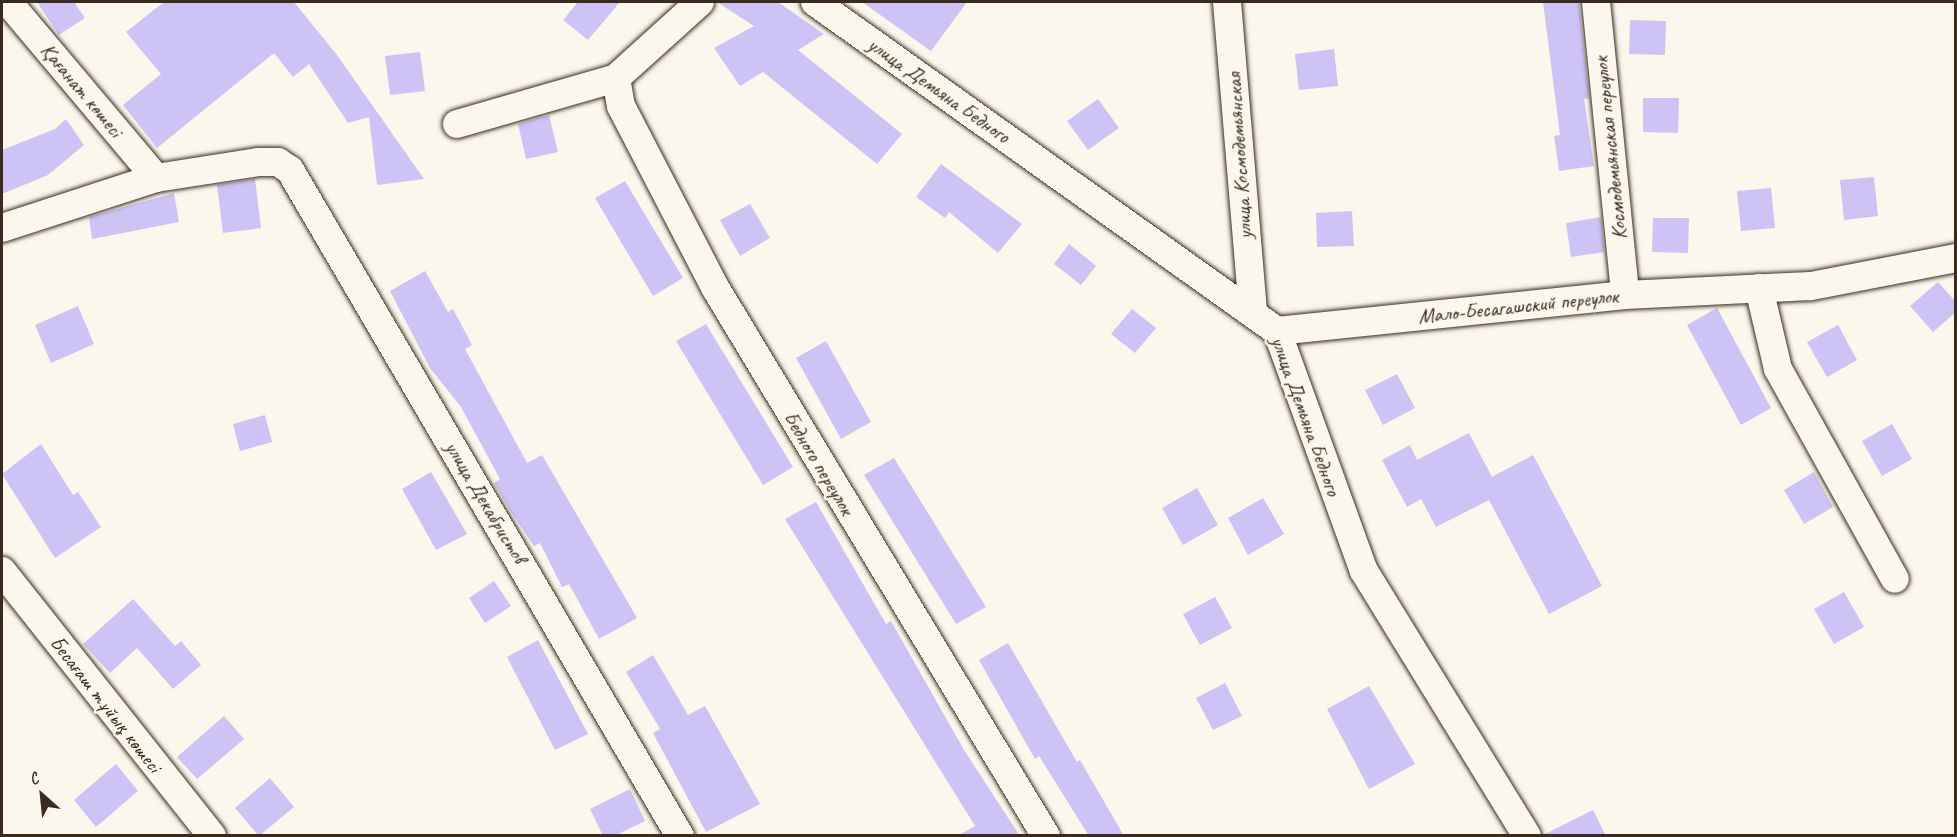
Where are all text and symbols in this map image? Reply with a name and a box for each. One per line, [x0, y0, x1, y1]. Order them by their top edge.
street label: улица Демьяна Бедного [864, 32, 1014, 148]
street label: Қағанат көшесі [35, 38, 129, 142]
street label: Космодемьянская переулок [1588, 55, 1632, 241]
street label: улица Космодемьянская [1221, 72, 1257, 240]
street label: Мало-Бесагашский переулок [1417, 283, 1619, 329]
street label: улица Демьяна Бедного [1266, 334, 1346, 498]
street label: Бедного переулок [778, 407, 860, 519]
street label: улица Декабристов [439, 436, 533, 568]
street label: Бесағаш тұйық көшесі [45, 631, 167, 777]
north arrow [12, 765, 72, 825]
text: С [26, 768, 42, 790]

